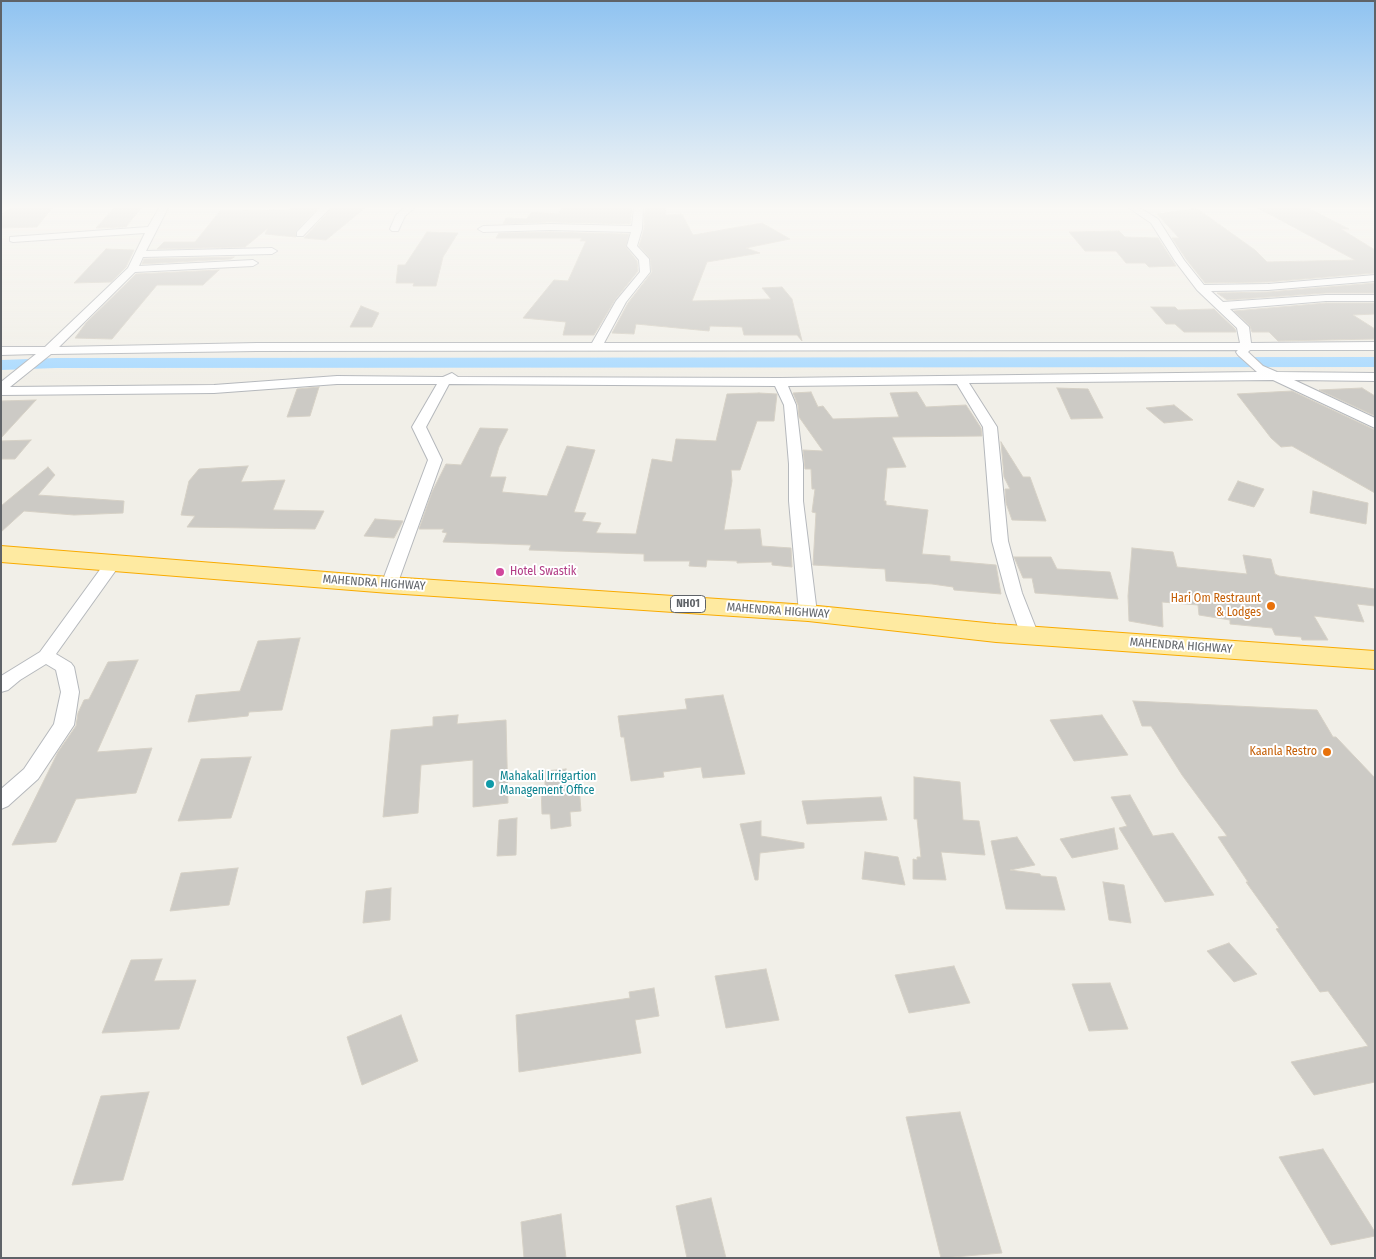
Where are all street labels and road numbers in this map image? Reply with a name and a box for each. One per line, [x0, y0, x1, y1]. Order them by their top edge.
street label: MAHENDRA HIGHWAY [322, 572, 426, 594]
road number: NH01 [670, 596, 706, 612]
street label: MAHENDRA HIGHWAY [726, 600, 830, 622]
street label: MAHENDRA HIGHWAY [1129, 635, 1233, 657]

